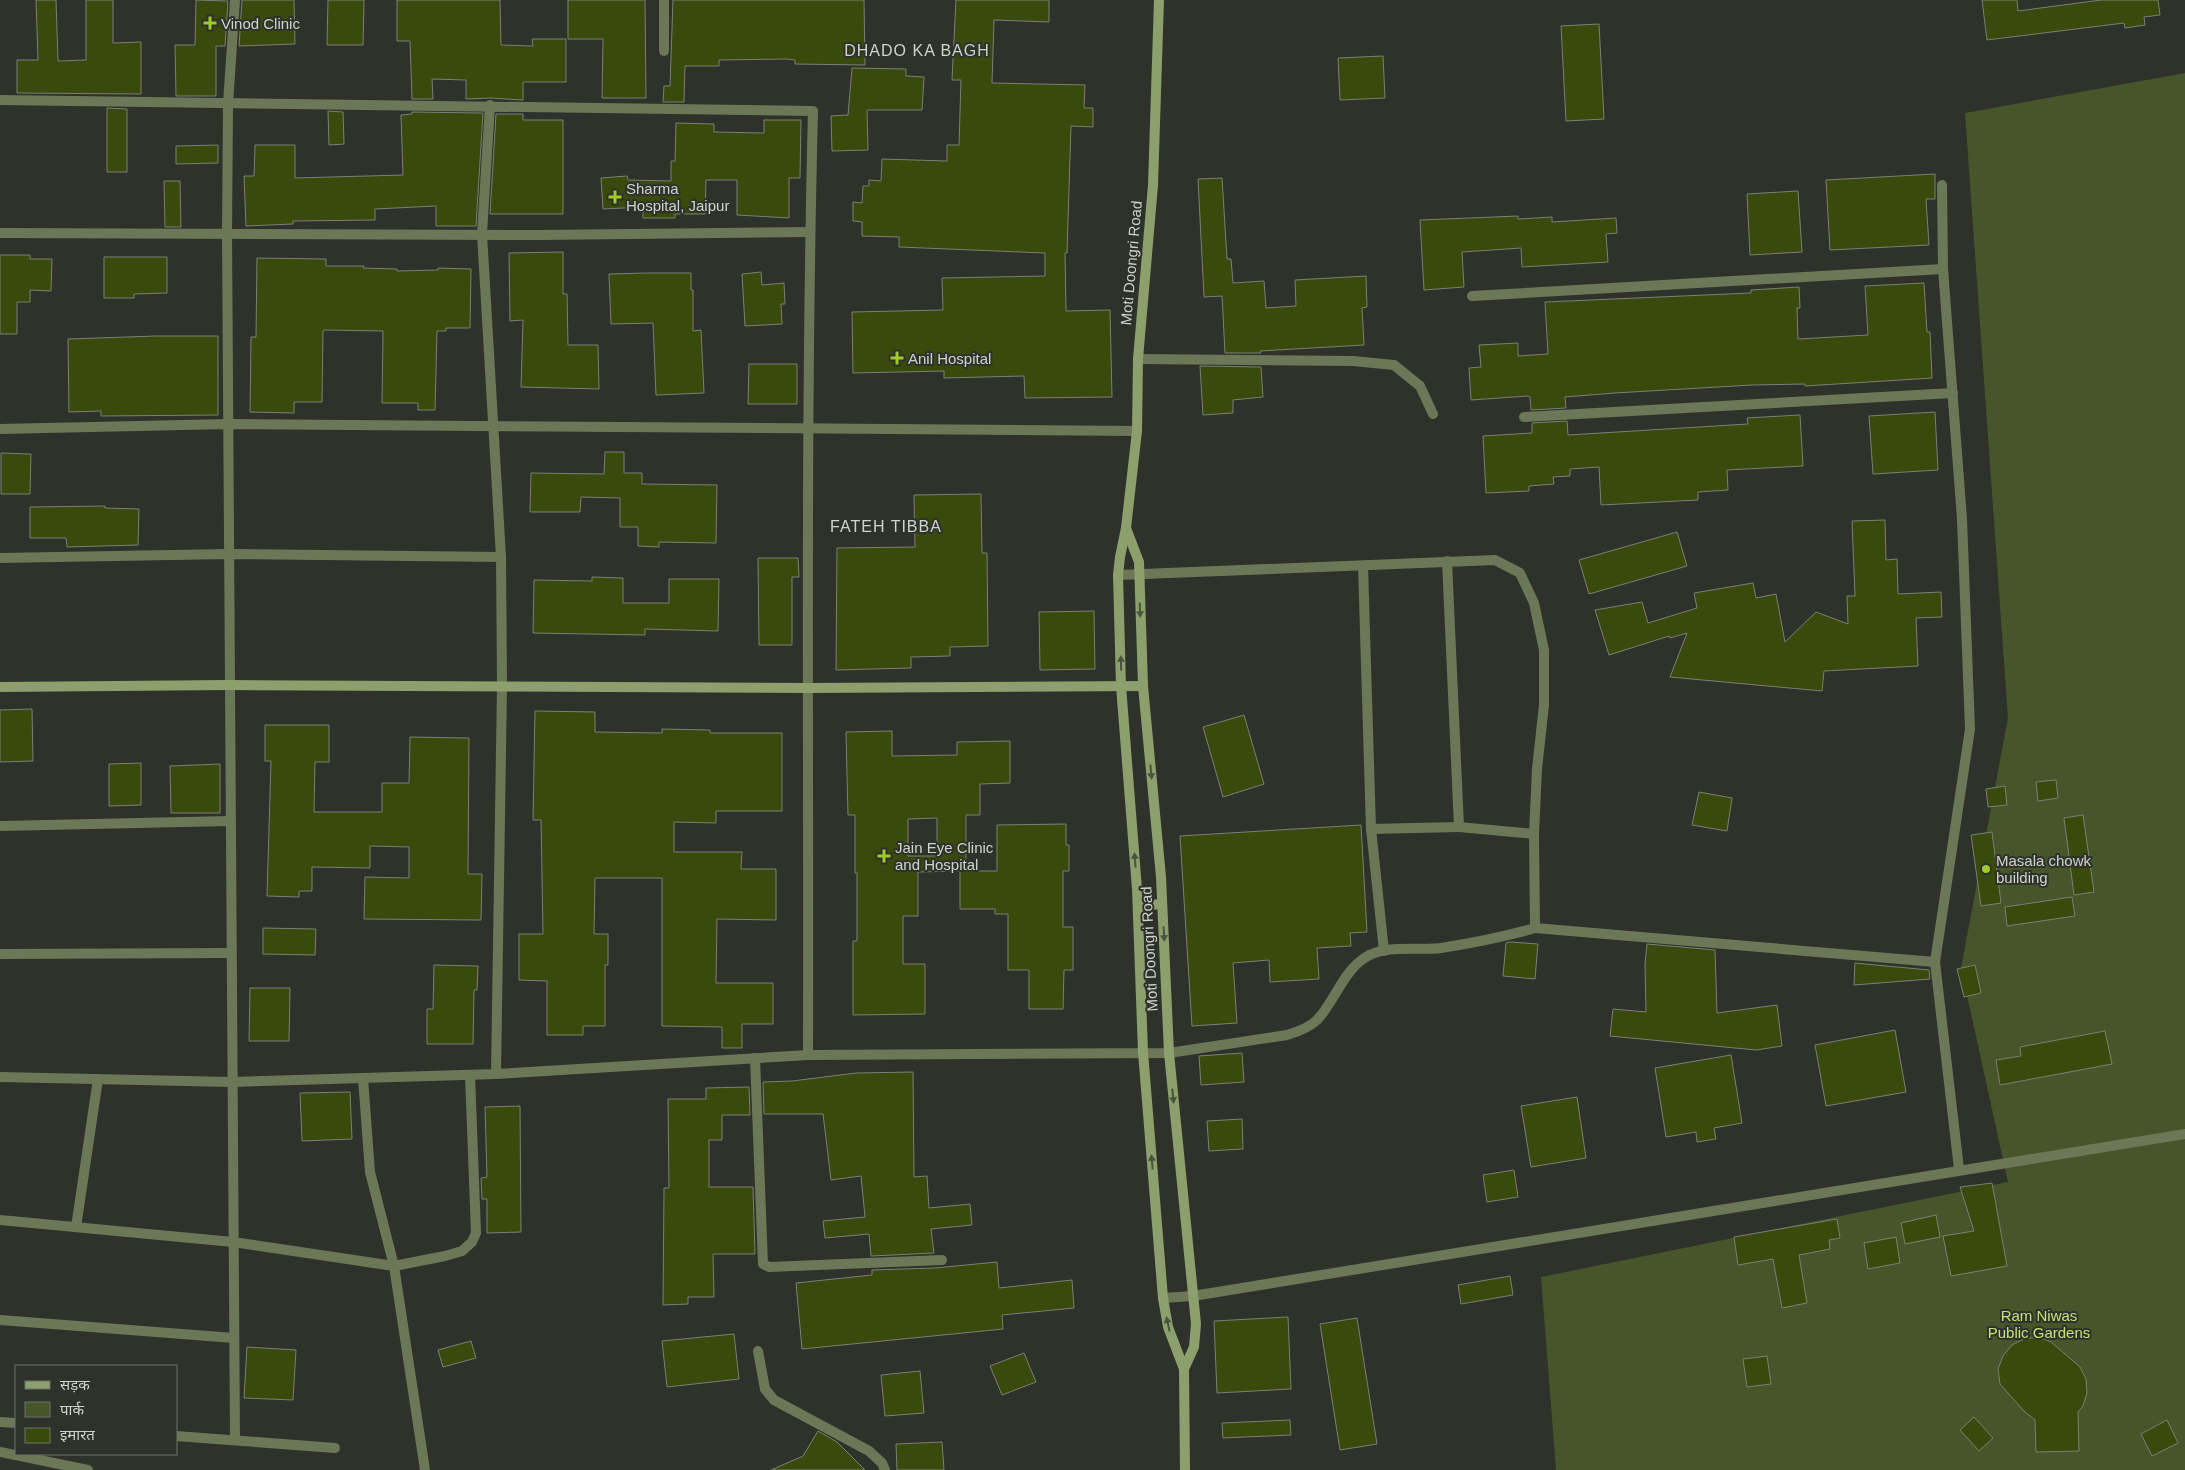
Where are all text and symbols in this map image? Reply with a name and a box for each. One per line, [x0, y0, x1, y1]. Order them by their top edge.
place label: Vinod Clinic [221, 15, 300, 32]
marker: Vinod Clinic [203, 16, 217, 30]
district label: DHADO KA BAGH [844, 42, 990, 59]
place label: Sharma Hospital, Jaipur [626, 180, 729, 214]
marker: Sharma Hospital, Jaipur [608, 190, 622, 204]
street label: Moti Doongri Road [1117, 200, 1145, 326]
place label: Anil Hospital [908, 350, 991, 367]
marker: Anil Hospital [890, 351, 904, 365]
district label: FATEH TIBBA [830, 518, 942, 535]
one-way arrow [1136, 602, 1144, 618]
one-way arrow [1116, 655, 1124, 671]
one-way arrow [1148, 764, 1156, 780]
place label: Jain Eye Clinic and Hospital [895, 839, 994, 873]
marker: Jain Eye Clinic and Hospital [877, 849, 891, 863]
one-way arrow [1131, 852, 1139, 868]
place label: Masala chowk building [1996, 852, 2092, 886]
marker: Masala chowk building [1980, 863, 1992, 875]
street label: Moti Doongri Road [1137, 886, 1161, 1012]
one-way arrow [1160, 926, 1168, 942]
one-way arrow [1170, 1088, 1178, 1104]
one-way arrow [1148, 1154, 1156, 1170]
park label: Ram Niwas Public Gardens [1988, 1307, 2090, 1341]
one-way arrow [1163, 1315, 1171, 1331]
legend [15, 1365, 178, 1455]
text: सड़क [60, 1376, 90, 1393]
text: पार्क [60, 1401, 84, 1418]
text: इमारत [60, 1426, 95, 1443]

